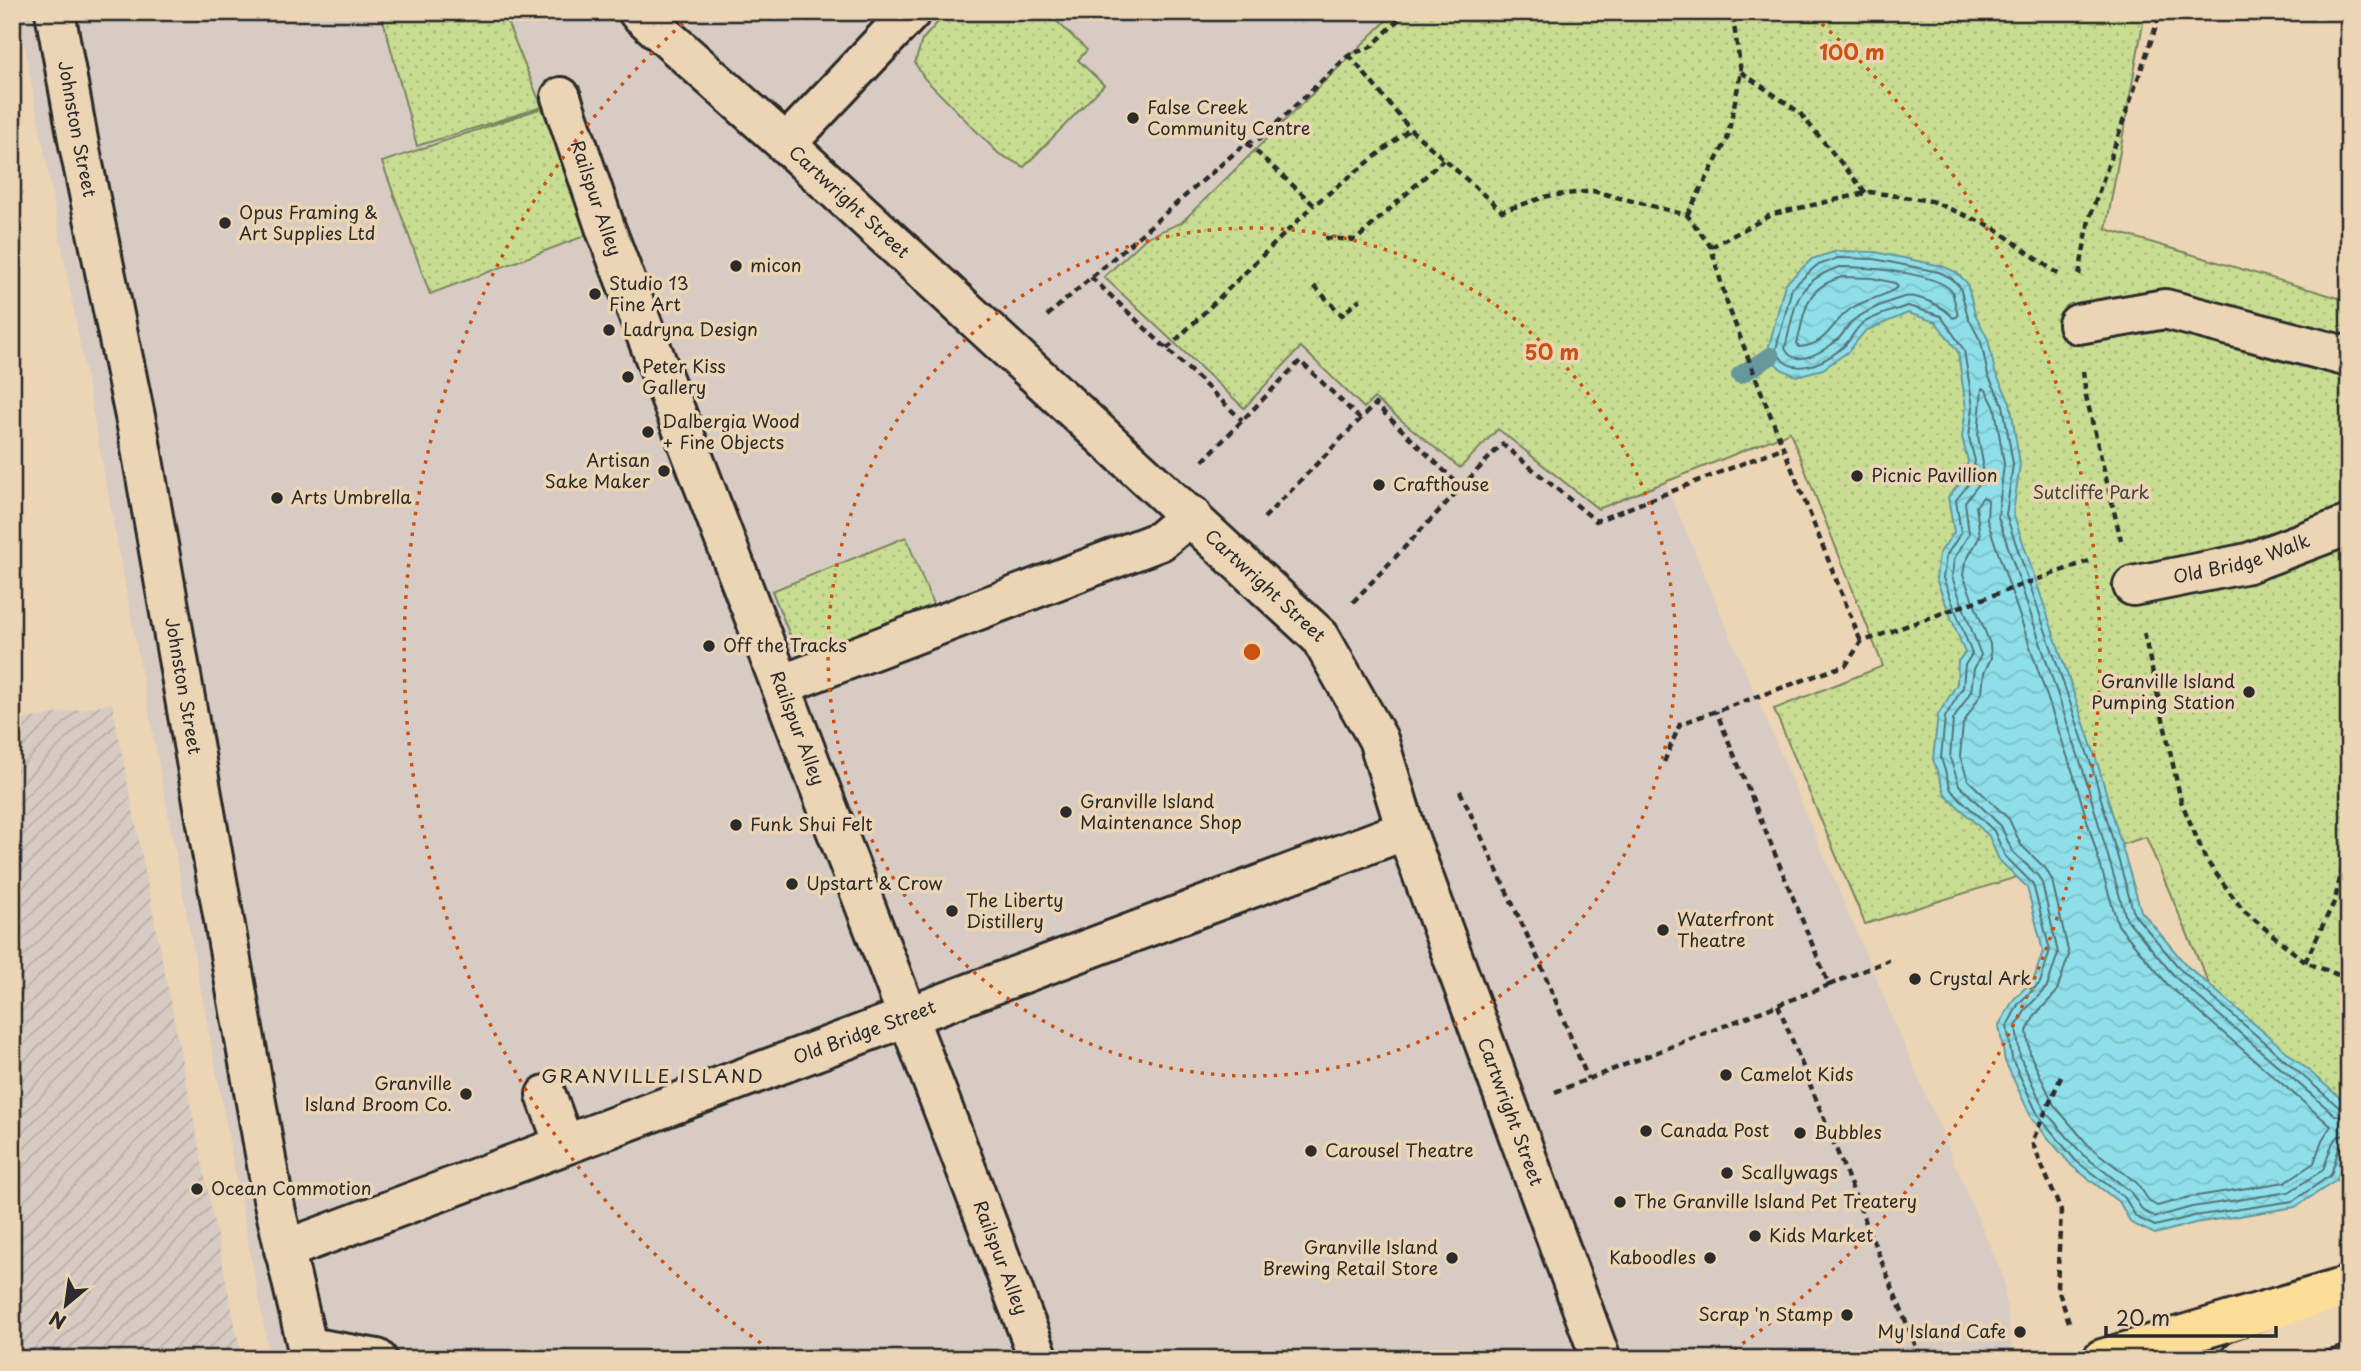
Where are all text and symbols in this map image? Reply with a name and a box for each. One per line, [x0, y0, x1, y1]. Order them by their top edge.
text: 100 m [1819, 35, 1885, 67]
street label: Johnston Street [52, 58, 104, 199]
place label: False Creek Community Centre [1147, 93, 1310, 141]
marker: False Creek Community Centre [1125, 110, 1141, 126]
street label: Railspur Alley [565, 136, 630, 259]
street label: Cartwright Street [784, 138, 916, 264]
place label: Opus Framing & Art Supplies Ltd [239, 198, 378, 246]
marker: Opus Framing & Art Supplies Ltd [217, 215, 233, 231]
place label: micon [750, 251, 802, 278]
marker: micon [728, 258, 744, 274]
place label: Studio 13 Fine Art [609, 269, 689, 317]
marker: Studio 13 Fine Art [587, 286, 603, 302]
place label: Ladryna Design [623, 315, 758, 342]
marker: Ladryna Design [601, 322, 617, 338]
text: 50 m [1525, 335, 1579, 367]
place label: Peter Kiss Gallery [642, 352, 726, 400]
marker: Peter Kiss Gallery [620, 369, 636, 385]
place label: Dalbergia Wood + Fine Objects [662, 407, 800, 455]
marker: Dalbergia Wood + Fine Objects [640, 424, 656, 440]
place label: Artisan Sake Maker [545, 446, 651, 494]
place label: Picnic Pavillion [1871, 461, 1998, 488]
marker: Artisan Sake Maker [656, 463, 672, 479]
marker: Picnic Pavillion [1849, 468, 1865, 484]
place label: Crafthouse [1393, 470, 1489, 497]
marker: Crafthouse [1371, 477, 1387, 493]
park label: Sutcliffe Park [2032, 478, 2150, 505]
place label: Arts Umbrella [291, 483, 412, 510]
marker: Arts Umbrella [269, 490, 285, 506]
street label: Cartwright Street [1199, 522, 1332, 648]
street label: Old Bridge Walk [2171, 526, 2313, 590]
street label: Johnston Street [159, 615, 210, 756]
place label: Off the Tracks [723, 631, 847, 658]
marker: Off the Tracks [701, 638, 717, 654]
centre of rings [1240, 640, 1264, 664]
street label: Railspur Alley [764, 666, 833, 789]
place label: Granville Island Pumping Station [2091, 667, 2235, 715]
marker: Granville Island Pumping Station [2241, 684, 2257, 700]
place label: Granville Island Maintenance Shop [1080, 787, 1242, 835]
marker: Granville Island Maintenance Shop [1058, 804, 1074, 820]
place label: Funk Shui Felt [750, 810, 873, 837]
marker: Funk Shui Felt [728, 817, 744, 833]
place label: Upstart & Crow [806, 869, 943, 896]
marker: Upstart & Crow [784, 876, 800, 892]
place label: The Liberty Distillery [966, 886, 1064, 934]
marker: The Liberty Distillery [944, 903, 960, 919]
place label: Waterfront Theatre [1677, 905, 1774, 953]
marker: Waterfront Theatre [1655, 922, 1671, 938]
place label: Crystal Ark [1929, 964, 2031, 991]
marker: Crystal Ark [1907, 971, 1923, 987]
street label: Old Bridge Street [789, 992, 939, 1070]
street label: Cartwright Street [1472, 1033, 1551, 1189]
place label: Camelot Kids [1740, 1060, 1854, 1087]
district label: GRANVILLE ISLAND [541, 1061, 765, 1089]
marker: Camelot Kids [1718, 1067, 1734, 1083]
place label: Granville Island Broom Co. [305, 1069, 452, 1117]
marker: Granville Island Broom Co. [458, 1086, 474, 1102]
place label: Canada Post [1660, 1116, 1769, 1143]
place label: Bubbles [1814, 1118, 1882, 1145]
marker: Canada Post [1638, 1123, 1654, 1139]
marker: Bubbles [1792, 1125, 1808, 1141]
place label: Carousel Theatre [1325, 1136, 1474, 1163]
marker: Carousel Theatre [1303, 1143, 1319, 1159]
place label: Scallywags [1741, 1158, 1838, 1185]
marker: Scallywags [1719, 1165, 1735, 1181]
place label: Ocean Commotion [211, 1174, 372, 1201]
marker: Ocean Commotion [189, 1181, 205, 1197]
place label: The Granville Island Pet Treatery [1634, 1187, 1917, 1214]
marker: The Granville Island Pet Treatery [1612, 1194, 1628, 1210]
street label: Railspur Alley [967, 1196, 1036, 1318]
place label: Kids Market [1769, 1221, 1873, 1248]
marker: Kids Market [1747, 1228, 1763, 1244]
place label: Granville Island Brewing Retail Store [1262, 1233, 1438, 1281]
place label: Kaboodles [1609, 1243, 1696, 1270]
marker: Granville Island Brewing Retail Store [1444, 1250, 1460, 1266]
marker: Kaboodles [1702, 1250, 1718, 1266]
north arrow [32, 1270, 102, 1340]
scale bar [2106, 1294, 2275, 1338]
place label: Scrap 'n Stamp [1698, 1300, 1833, 1327]
text: 20 m [2116, 1301, 2170, 1333]
text: N [44, 1305, 71, 1337]
marker: Scrap 'n Stamp [1839, 1307, 1855, 1323]
place label: My Island Cafe [1878, 1317, 2006, 1344]
marker: My Island Cafe [2012, 1324, 2028, 1340]

